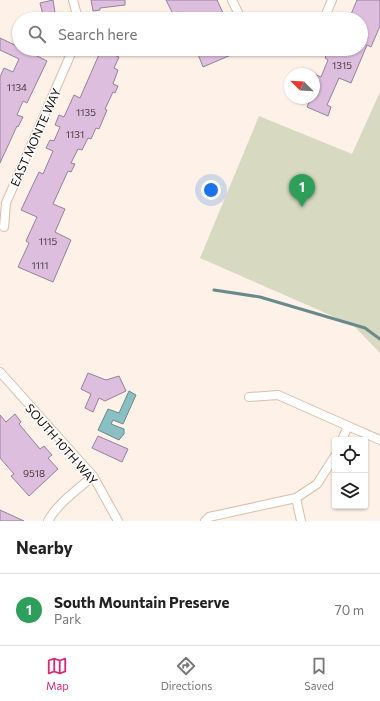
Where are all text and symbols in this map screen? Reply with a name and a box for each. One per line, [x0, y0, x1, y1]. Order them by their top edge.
search box [12, 12, 368, 56]
icon: search [26, 23, 48, 45]
text: Search here [58, 25, 137, 43]
house number: 1315 [332, 59, 352, 71]
north arrow [284, 68, 320, 104]
house number: 1134 [7, 81, 27, 93]
street label: EAST MONTE WAY [7, 86, 63, 188]
house number: 1135 [76, 106, 96, 118]
house number: 1131 [66, 128, 84, 140]
pin: 1 [289, 174, 315, 207]
your location [201, 180, 221, 200]
house number: 1115 [39, 235, 58, 247]
house number: 1111 [31, 259, 49, 271]
street label: SOUTH 10TH WAY [23, 401, 101, 487]
map controls [332, 437, 368, 509]
button: locate [332, 437, 368, 473]
house number: 9518 [23, 467, 45, 479]
button: layers [332, 473, 368, 509]
text: Nearby [16, 537, 73, 558]
text: South Mountain Preserve [54, 593, 229, 611]
text: 1 [26, 602, 32, 618]
text: 70 m [335, 602, 364, 618]
text: Park [54, 611, 81, 627]
tab: Map [46, 655, 69, 692]
tab: Directions [161, 655, 212, 692]
tab: Saved [304, 655, 334, 692]

